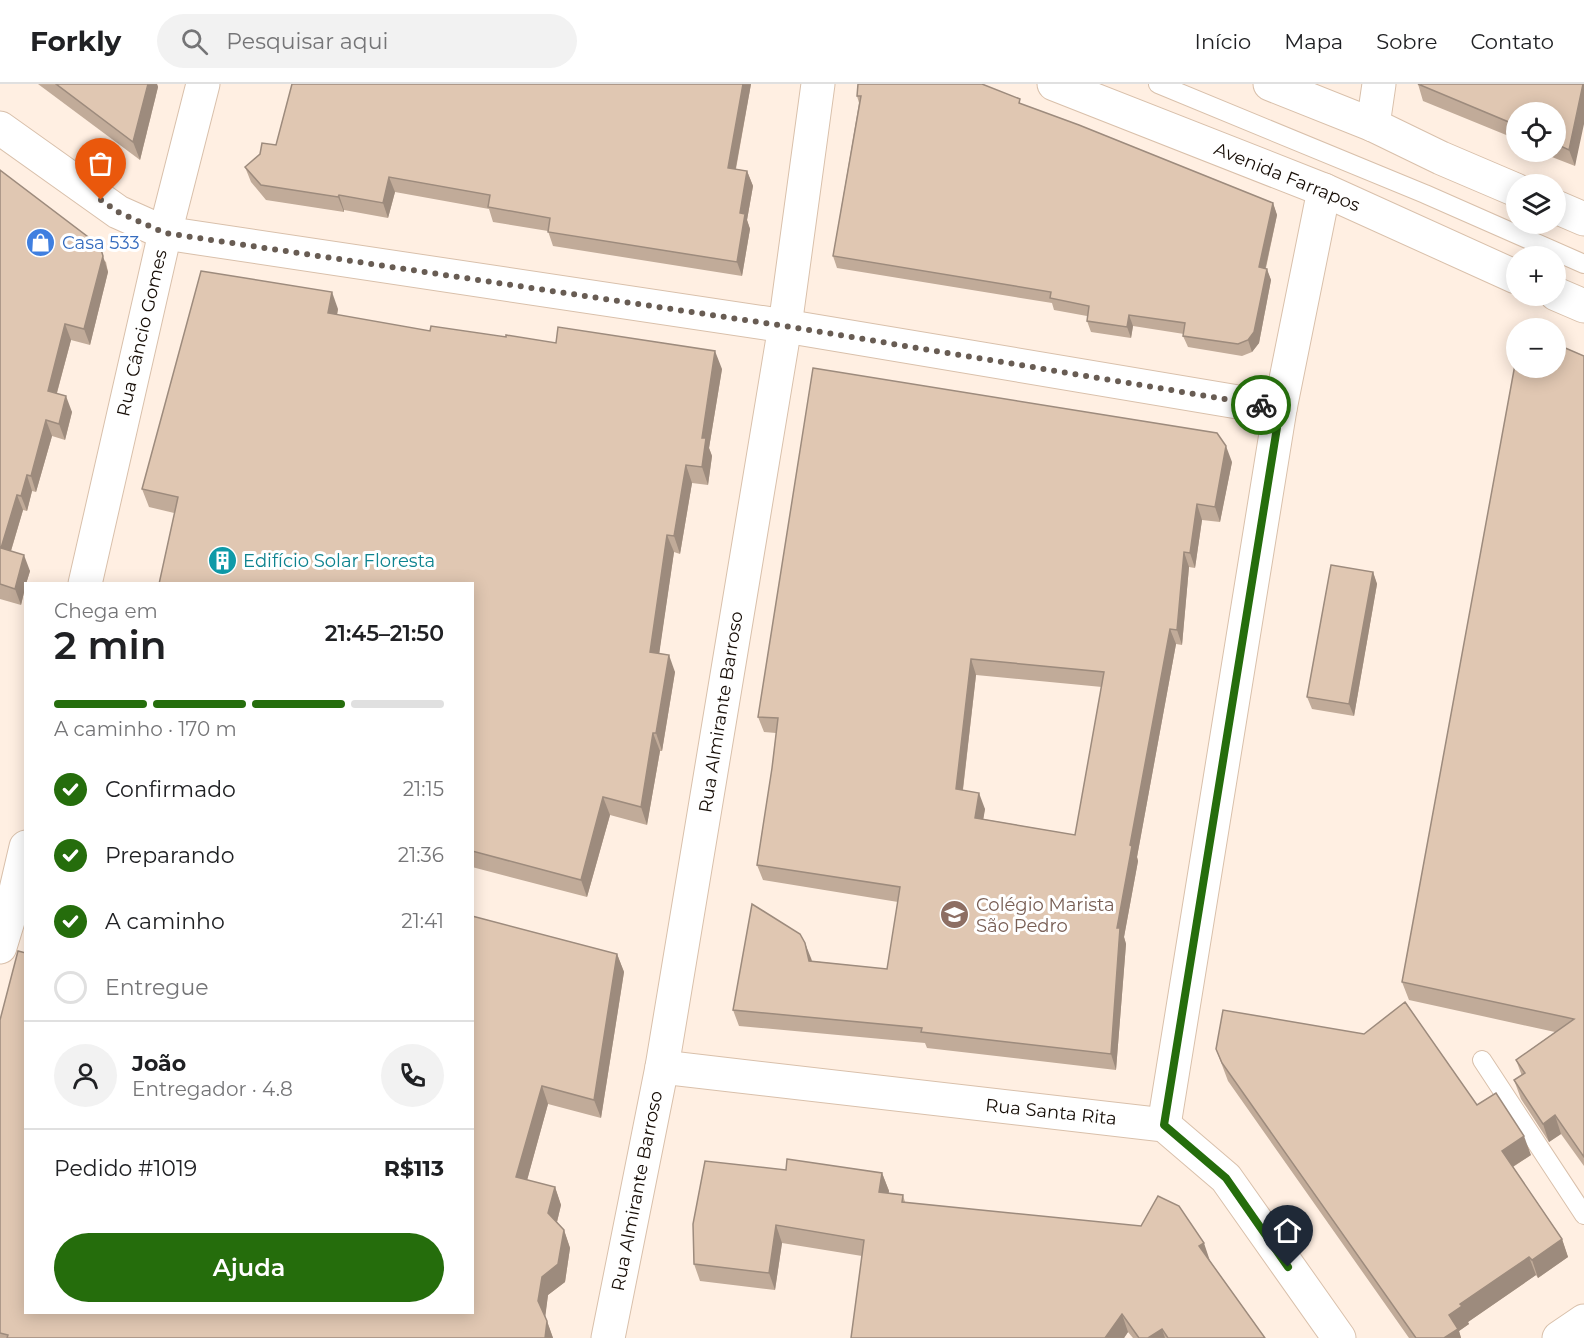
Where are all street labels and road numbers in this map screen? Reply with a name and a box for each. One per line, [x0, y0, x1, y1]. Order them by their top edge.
street label: Avenida Farrapos [1211, 138, 1363, 216]
street label: Rua Câncio Gomes [112, 247, 172, 419]
street label: Rua Almirante Barroso [694, 610, 748, 814]
street label: Rua Almirante Barroso [607, 1089, 667, 1293]
street label: Rua Santa Rita [984, 1094, 1118, 1130]

